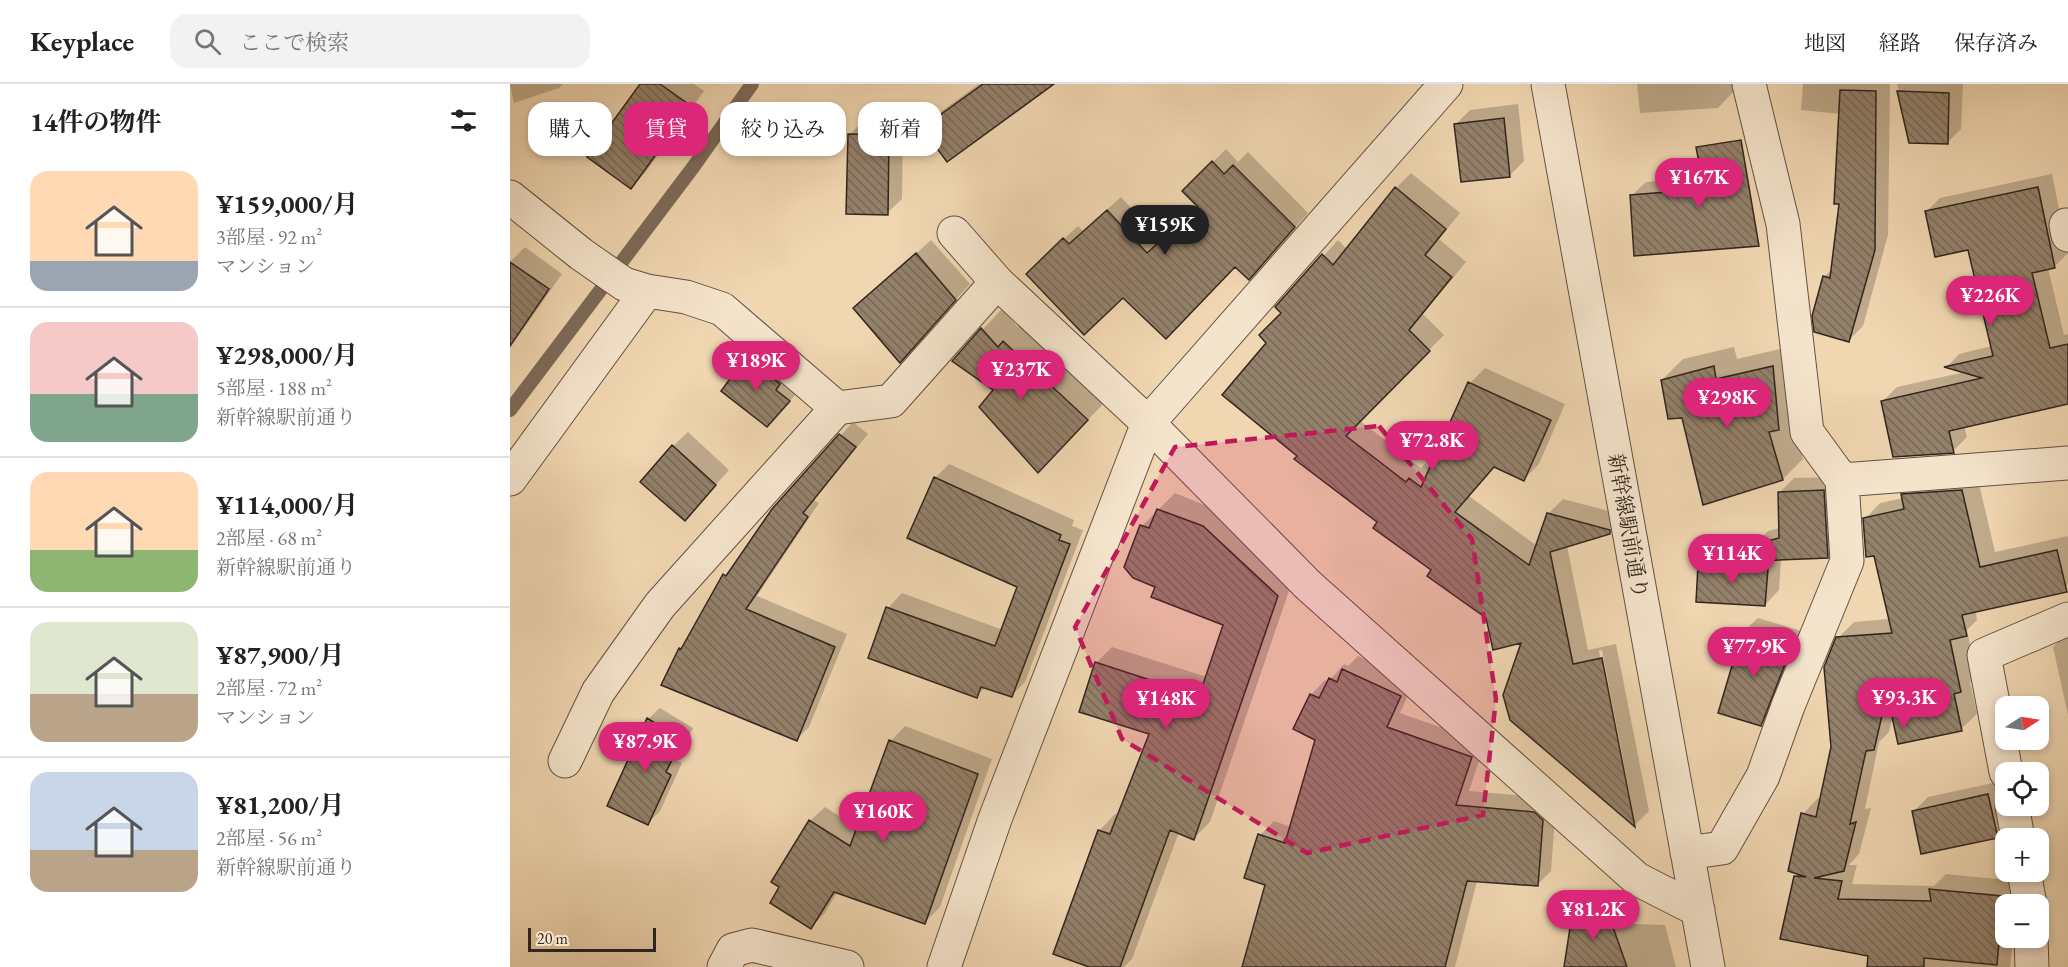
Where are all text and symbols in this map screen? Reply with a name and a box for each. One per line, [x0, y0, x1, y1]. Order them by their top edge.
search box [170, 14, 590, 68]
text: Keyplace [30, 23, 134, 59]
icon: search [191, 25, 224, 58]
text: ここで検索 [239, 28, 349, 57]
text: 地図 [1804, 29, 1846, 56]
text: 経路 [1879, 29, 1921, 56]
text: 保存済み [1954, 29, 2038, 56]
chip: 購入 [528, 102, 612, 156]
chip: 賃貸 [624, 102, 708, 156]
chip: 絞り込み [720, 102, 846, 156]
chip: 新着 [858, 102, 942, 156]
icon: filters [447, 104, 480, 137]
text: 14件の物件 [30, 105, 162, 139]
pin: ¥167K [1657, 158, 1741, 209]
text: ¥167K [1669, 164, 1729, 190]
text: ¥159,000/月 [216, 187, 358, 221]
icon: home [78, 195, 150, 267]
pin: ¥159K [1123, 205, 1207, 256]
text: ¥159K [1135, 211, 1195, 237]
text: 3部屋 · 92 m² [216, 224, 322, 250]
text: マンション [216, 253, 315, 279]
pin: ¥226K [1948, 276, 2032, 327]
text: ¥226K [1960, 282, 2020, 308]
text: ¥298,000/月 [216, 338, 358, 372]
pin: ¥189K [714, 341, 798, 392]
icon: home [78, 346, 150, 418]
text: ¥189K [726, 347, 786, 373]
pin: ¥237K [979, 350, 1063, 401]
text: ¥237K [991, 356, 1051, 382]
text: 5部屋 · 188 m² [216, 375, 332, 401]
pin: ¥298K [1685, 378, 1769, 429]
text: ¥298K [1697, 384, 1757, 410]
text: 新幹線駅前通り [216, 404, 356, 430]
pin: ¥72.8K [1383, 421, 1481, 472]
text: ¥72.8K [1400, 427, 1465, 453]
street label: 新幹線駅前通り [1602, 451, 1655, 601]
text: ¥114,000/月 [216, 488, 358, 522]
icon: home [78, 496, 150, 568]
text: 2部屋 · 68 m² [216, 525, 322, 551]
pin: ¥114K [1690, 534, 1774, 585]
text: ¥114K [1702, 540, 1762, 566]
text: 新幹線駅前通り [216, 554, 356, 580]
pin: ¥77.9K [1705, 627, 1803, 678]
text: ¥77.9K [1722, 633, 1787, 659]
text: ¥87,900/月 [216, 638, 345, 672]
icon: home [78, 646, 150, 718]
text: 2部屋 · 72 m² [216, 675, 322, 701]
pin: ¥93.3K [1855, 678, 1953, 729]
pin: ¥148K [1124, 679, 1208, 730]
text: ¥93.3K [1872, 684, 1937, 710]
text: ¥148K [1136, 685, 1196, 711]
north arrow [1995, 696, 2049, 750]
map controls [1995, 696, 2049, 948]
text: マンション [216, 704, 315, 730]
pin: ¥87.9K [596, 722, 694, 773]
text: ¥87.9K [613, 728, 678, 754]
button: locate [1995, 762, 2049, 816]
text: ¥81,200/月 [216, 788, 345, 822]
pin: ¥160K [841, 792, 925, 843]
icon: home [78, 796, 150, 868]
text: ¥160K [853, 798, 913, 824]
text: 2部屋 · 56 m² [216, 825, 322, 851]
button: + [1995, 828, 2049, 882]
text: 新幹線駅前通り [216, 854, 356, 880]
pin: ¥81.2K [1544, 890, 1642, 941]
button: − [1995, 894, 2049, 948]
text: ¥81.2K [1561, 896, 1626, 922]
scale bar [528, 925, 656, 952]
text: 20 m [537, 928, 568, 949]

